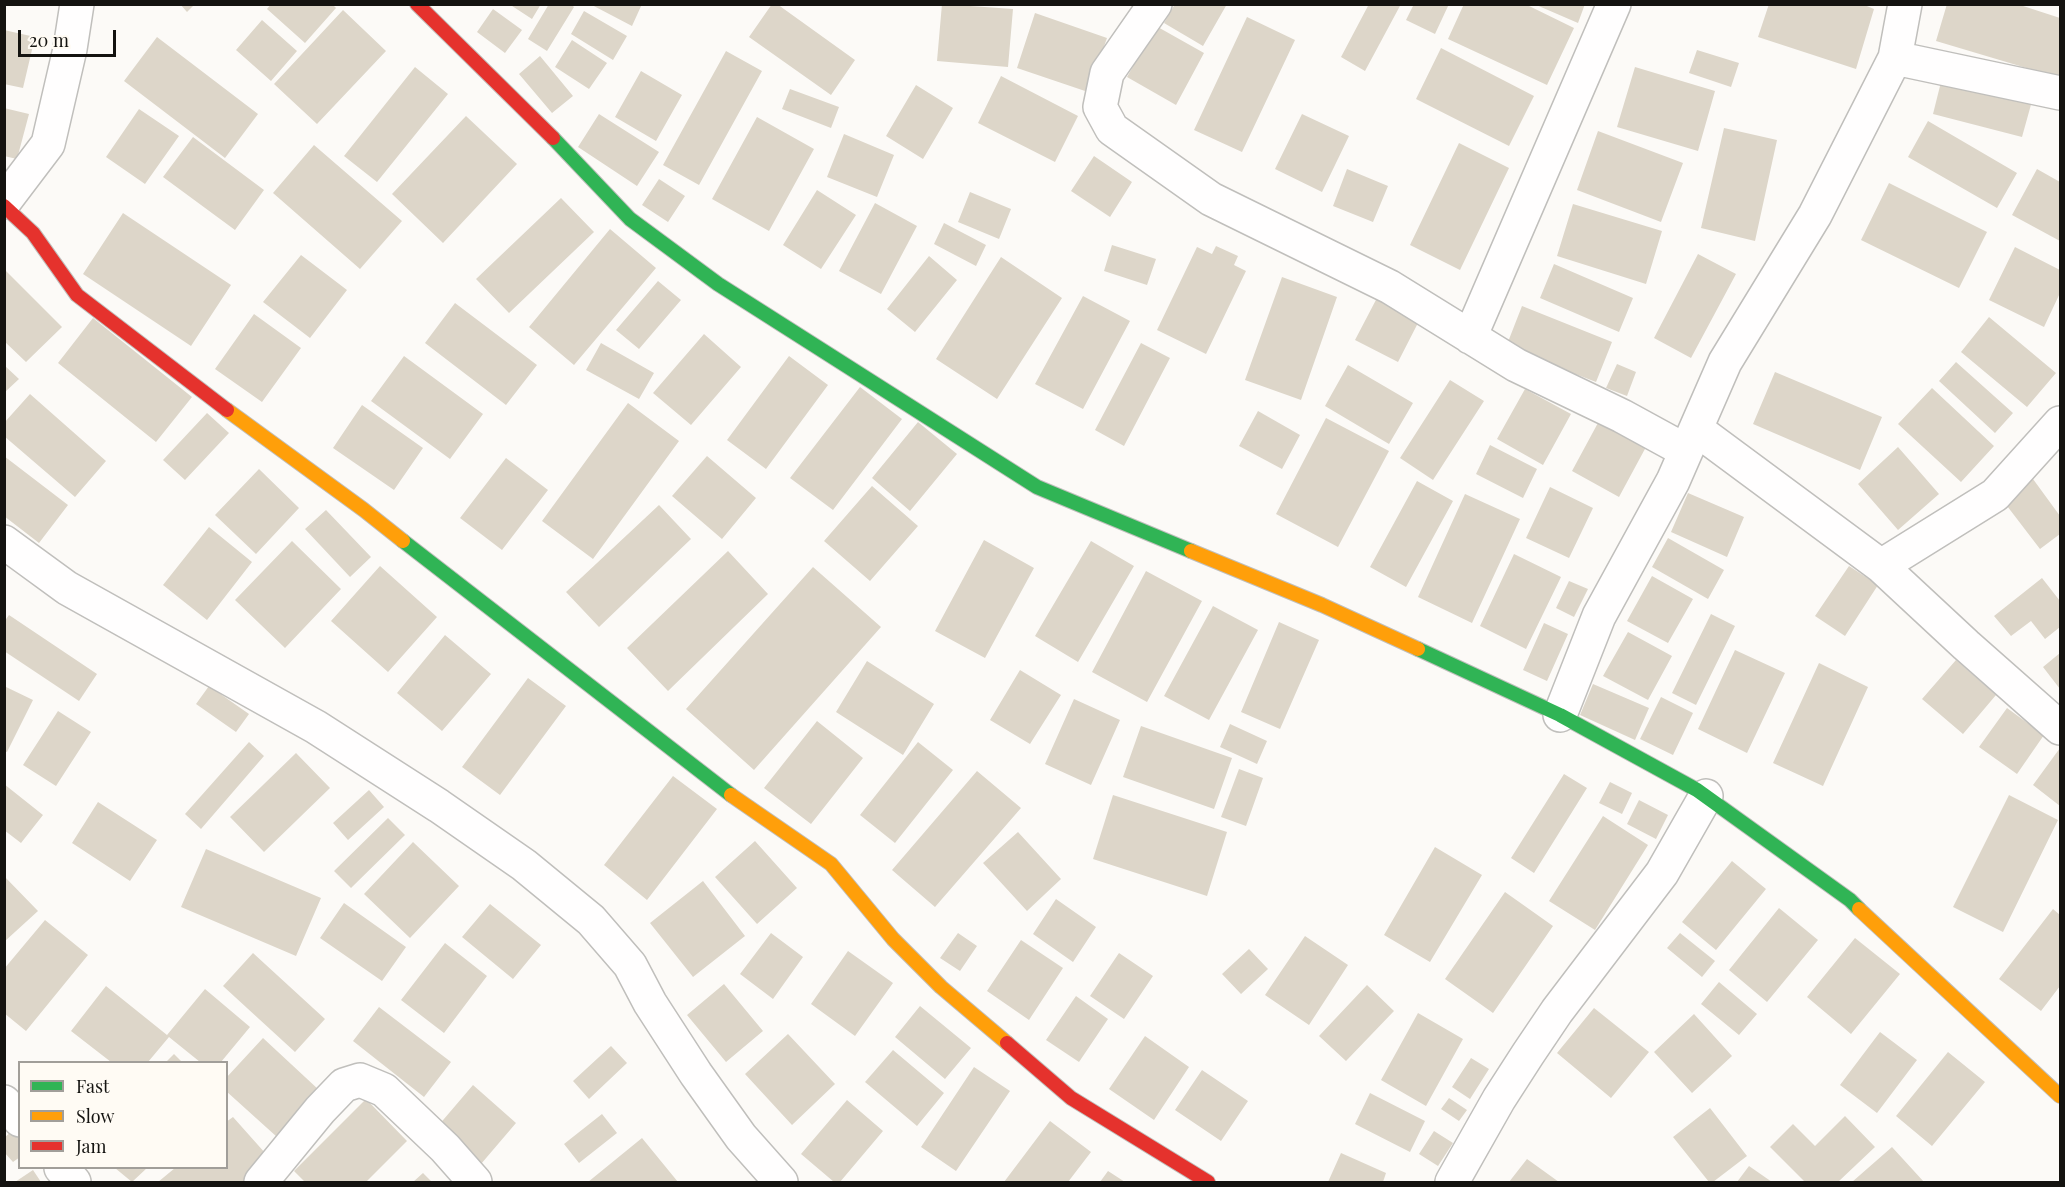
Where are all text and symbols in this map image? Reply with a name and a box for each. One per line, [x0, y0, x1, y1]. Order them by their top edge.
scale bar [21, 18, 118, 56]
text: 20 m [29, 28, 69, 52]
legend [18, 1061, 228, 1169]
text: Fast [76, 1074, 109, 1098]
text: Slow [76, 1104, 114, 1128]
text: Jam [76, 1134, 106, 1158]

